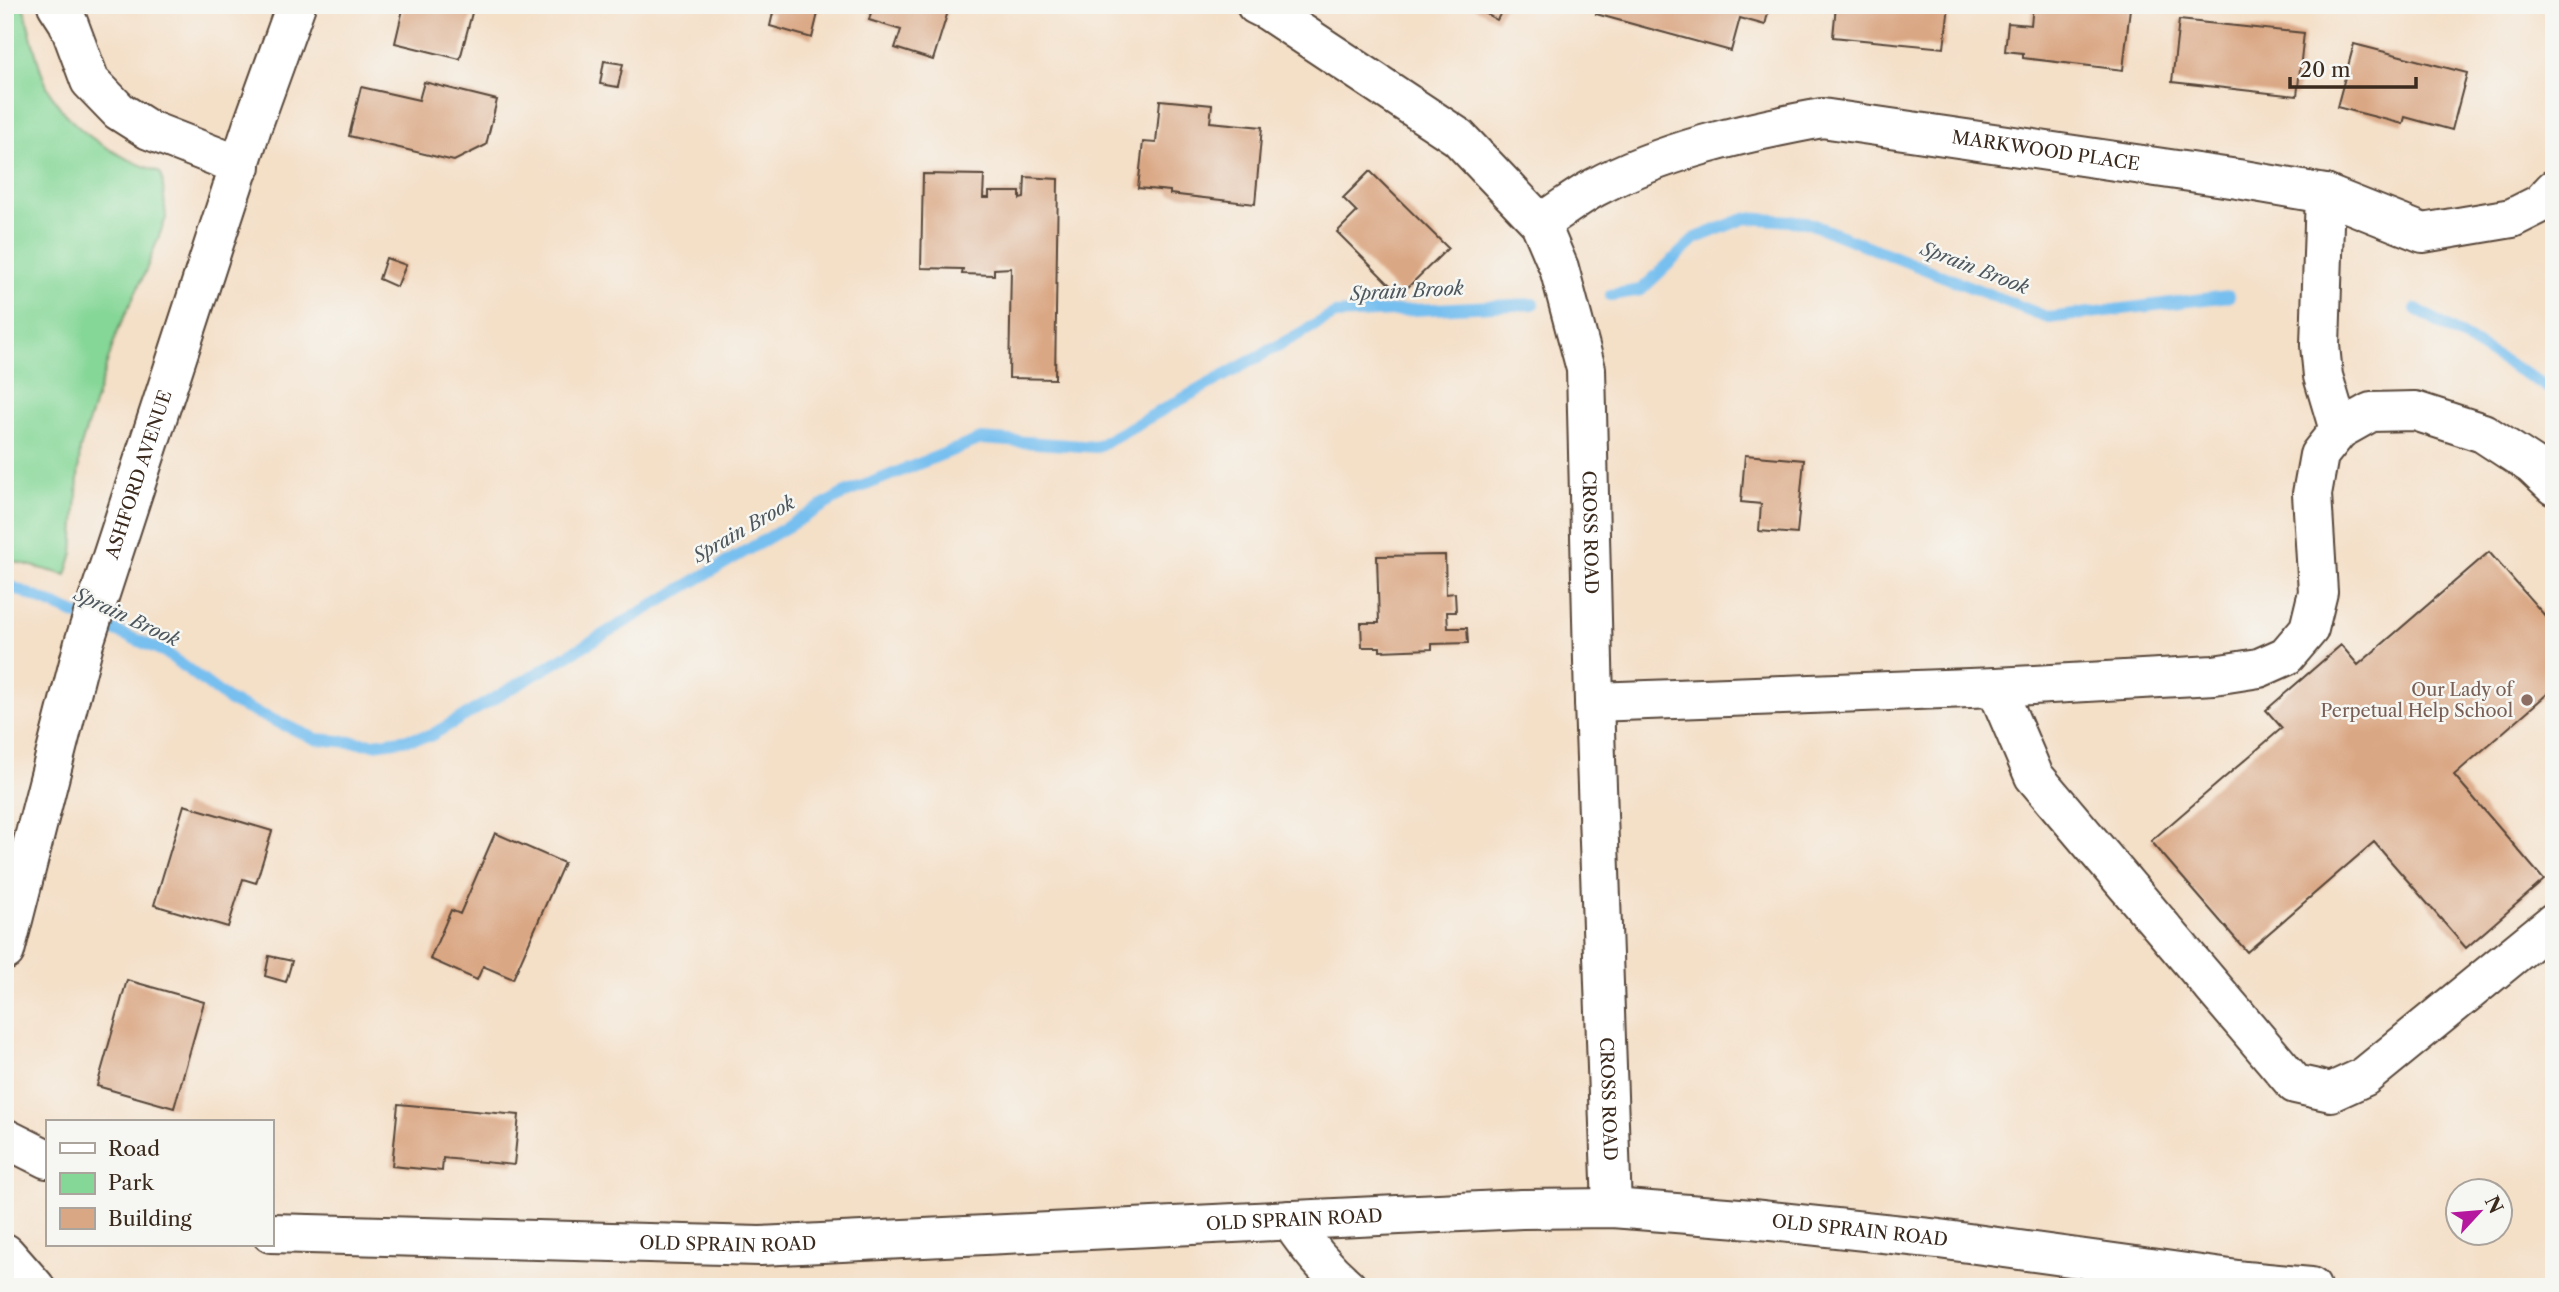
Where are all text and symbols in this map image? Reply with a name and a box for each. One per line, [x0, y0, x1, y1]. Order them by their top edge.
scale bar [2290, 46, 2416, 90]
text: 20 m [2300, 57, 2351, 82]
street label: MARKWOOD PLACE [1950, 126, 2141, 175]
water label: Sprain Brook [1917, 237, 2032, 299]
water label: Sprain Brook [1349, 277, 1465, 306]
street label: ASHFORD AVENUE [101, 387, 177, 563]
street label: CROSS ROAD [1577, 470, 1602, 594]
water label: Sprain Brook [688, 491, 799, 568]
water label: Sprain Brook [70, 582, 184, 652]
place label: Our Lady of Perpetual Help School [2320, 679, 2516, 722]
marker: Our Lady of Perpetual Help School [2519, 692, 2535, 708]
street label: CROSS ROAD [1595, 1037, 1621, 1161]
legend [46, 1120, 273, 1246]
text: Road [108, 1136, 160, 1161]
text: Park [108, 1170, 154, 1195]
north arrow [2444, 1176, 2514, 1246]
text: N [2480, 1192, 2508, 1217]
street label: OLD SPRAIN ROAD [1205, 1205, 1383, 1235]
text: Building [108, 1206, 193, 1231]
street label: OLD SPRAIN ROAD [1771, 1210, 1949, 1251]
street label: OLD SPRAIN ROAD [639, 1232, 817, 1257]

